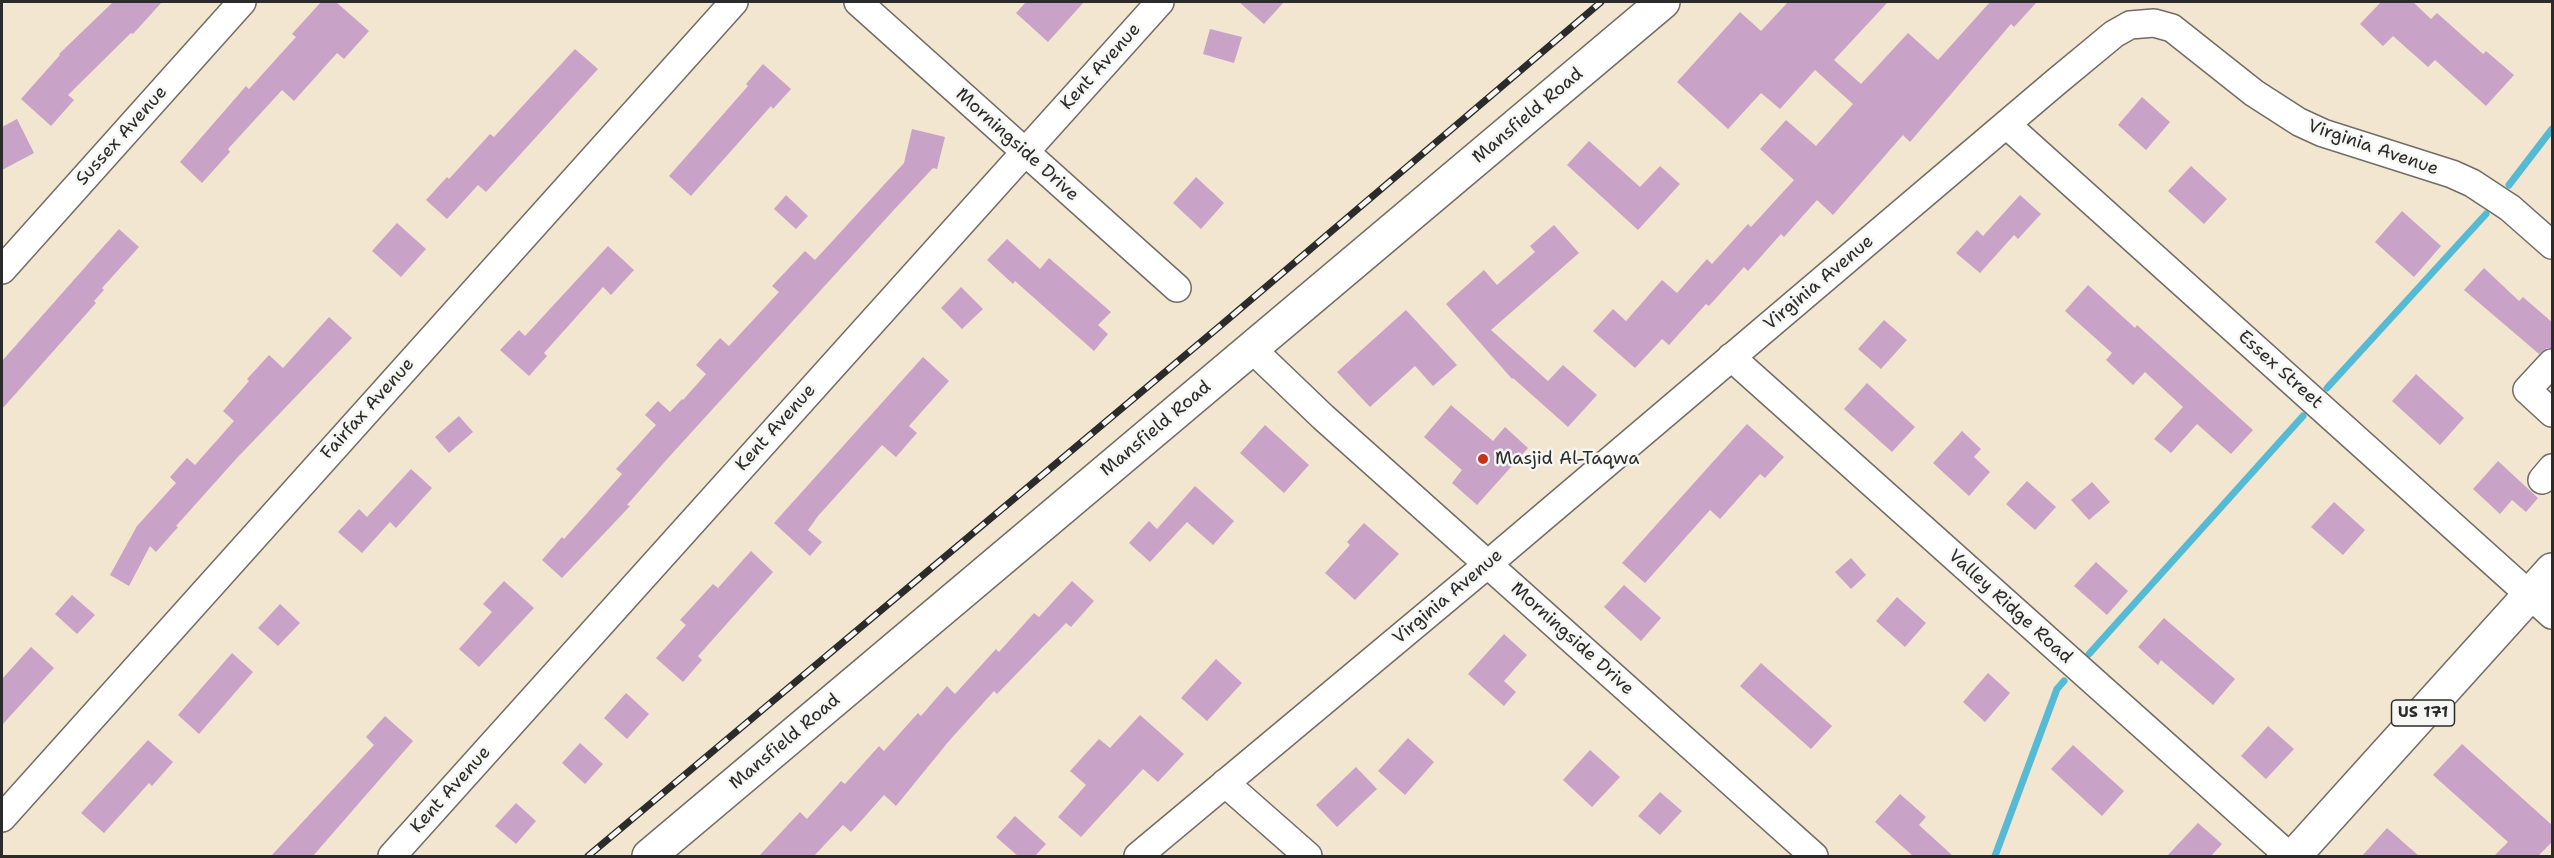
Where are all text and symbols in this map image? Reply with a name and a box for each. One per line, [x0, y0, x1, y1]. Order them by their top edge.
street label: Kent Avenue [1056, 19, 1146, 115]
street label: Mansfield Road [1468, 63, 1588, 169]
street label: Sussex Avenue [72, 82, 172, 190]
street label: Morningside Drive [951, 84, 1083, 206]
street label: Virginia Avenue [2305, 116, 2441, 180]
street label: Virginia Avenue [1760, 231, 1878, 335]
street label: Essex Street [2233, 326, 2327, 414]
street label: Fairfax Avenue [317, 354, 419, 464]
street label: Mansfield Road [1096, 376, 1216, 482]
street label: Kent Avenue [731, 380, 821, 476]
place label: Masjid Al-Taqwa [1495, 448, 1639, 470]
marker: Masjid Al-Taqwa [1476, 452, 1490, 466]
street label: Virginia Avenue [1389, 545, 1507, 649]
street label: Valley Ridge Road [1943, 546, 2077, 668]
street label: Morningside Drive [1506, 578, 1638, 700]
street label: Mansfield Road [725, 689, 845, 795]
road number: US 171 [2392, 700, 2454, 726]
street label: Kent Avenue [406, 742, 496, 838]

